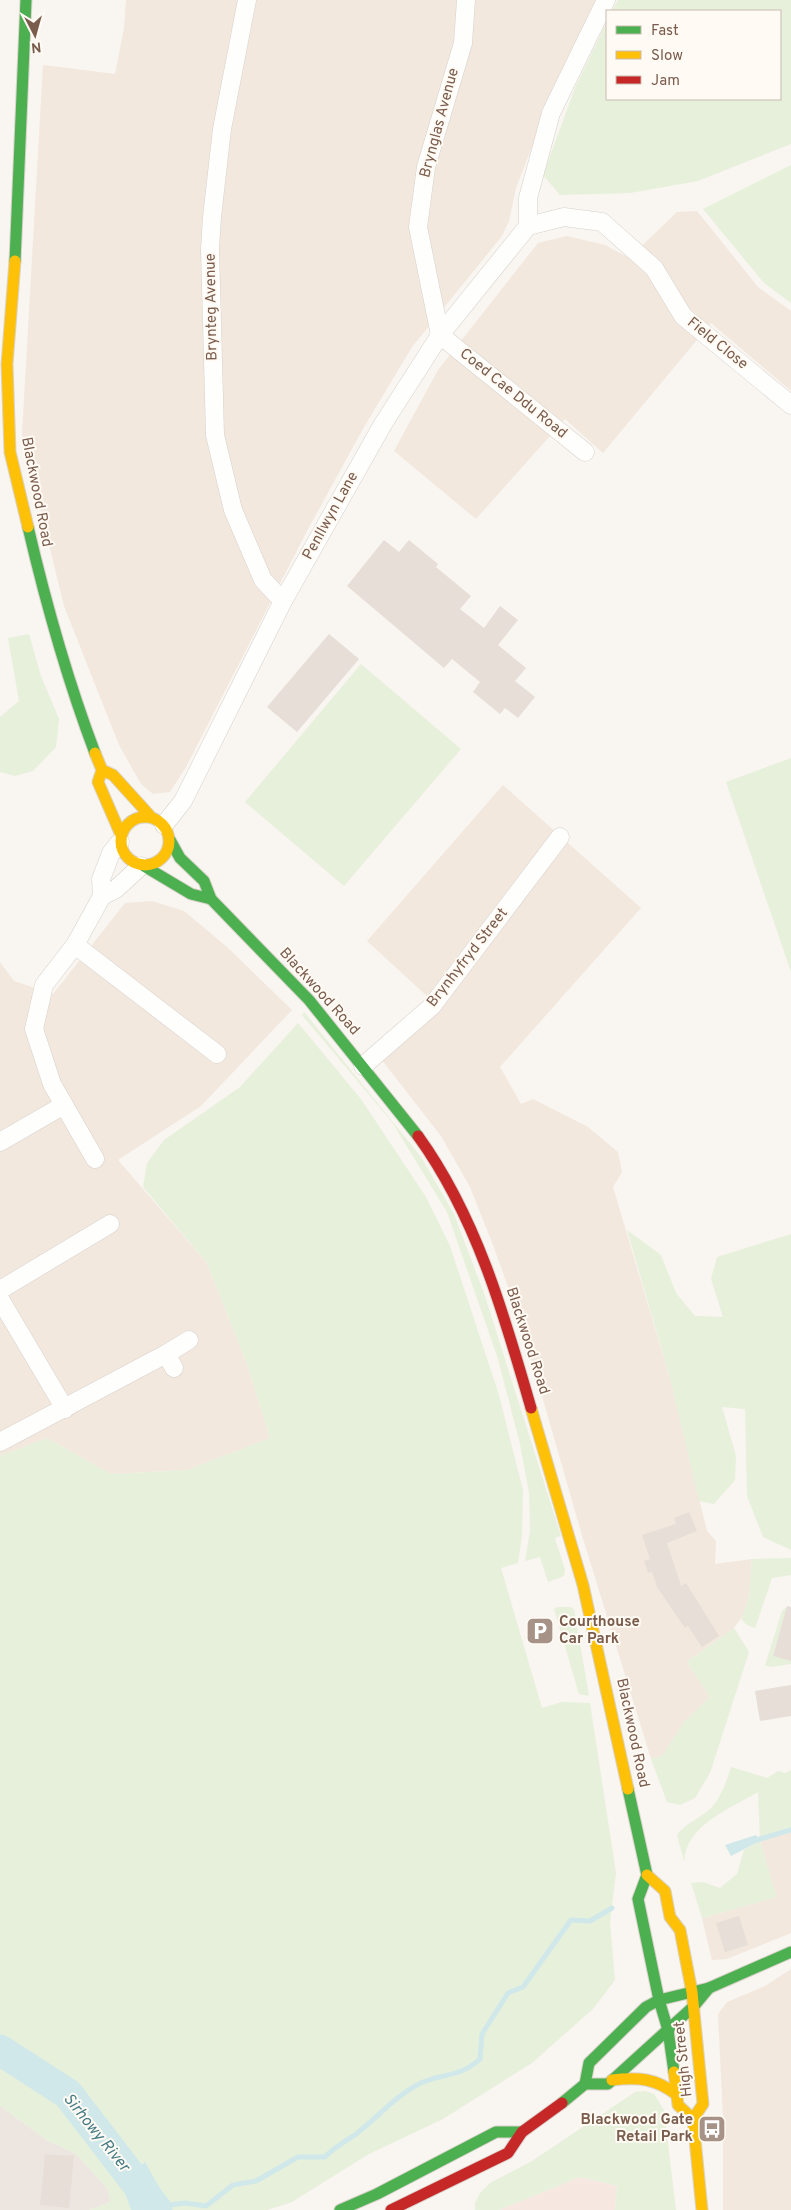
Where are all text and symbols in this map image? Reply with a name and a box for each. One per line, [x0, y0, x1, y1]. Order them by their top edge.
north arrow [10, 10, 60, 60]
legend [606, 10, 781, 100]
text: Fast [651, 22, 679, 41]
text: N [30, 37, 42, 55]
text: Slow [651, 47, 683, 66]
street label: Brynglas Avenue [416, 66, 464, 180]
text: Jam [651, 72, 680, 91]
street label: Brynteg Avenue [202, 253, 222, 361]
street label: Field Close [683, 314, 751, 374]
street label: Coed Cae Ddu Road [455, 345, 571, 443]
street label: Blackwood Road [16, 435, 56, 549]
street label: Penllwyn Lane [299, 469, 363, 563]
street label: Brynhyfryd Street [423, 905, 513, 1011]
street label: Blackwood Road [275, 944, 363, 1040]
street label: Blackwood Road [501, 1285, 553, 1397]
place label: Courthouse Car Park [559, 1613, 640, 1649]
parking icon: Courthouse Car Park [525, 1616, 555, 1646]
street label: Blackwood Road [611, 1676, 653, 1790]
street label: High Street [671, 2020, 697, 2098]
water label: Sirhowy River [58, 2090, 135, 2178]
place label: Blackwood Gate Retail Park [580, 2111, 693, 2147]
bus stop icon: Blackwood Gate Retail Park [697, 2114, 727, 2144]

